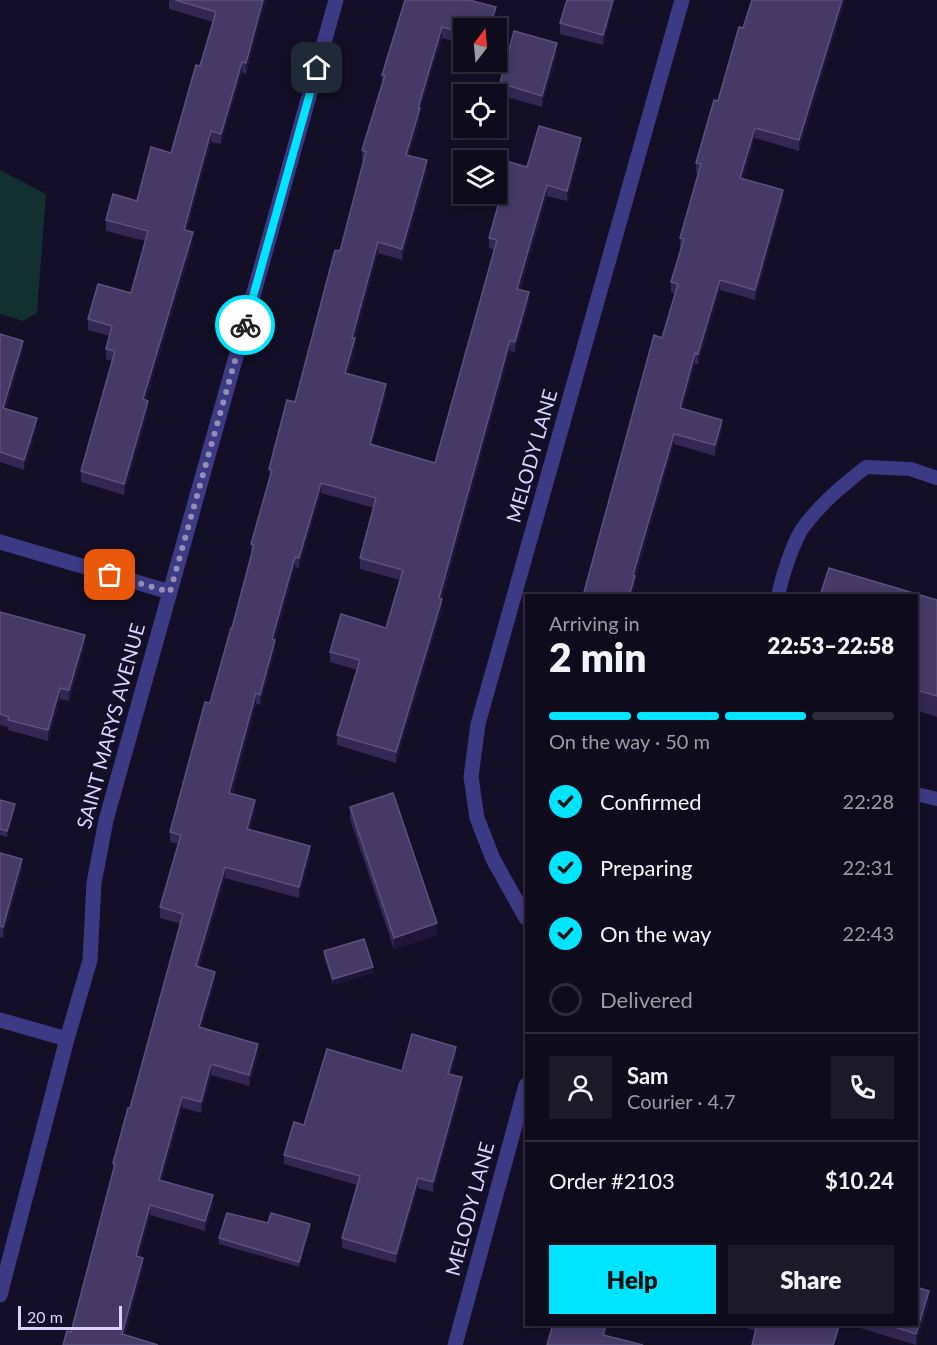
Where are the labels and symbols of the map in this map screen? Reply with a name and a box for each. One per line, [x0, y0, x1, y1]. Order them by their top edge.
north arrow [453, 18, 507, 72]
pin [291, 42, 342, 93]
courier [215, 295, 275, 355]
street label: MELODY LANE [501, 386, 562, 525]
pin [84, 549, 135, 600]
street label: SAINT MARYS AVENUE [71, 620, 149, 831]
street label: MELODY LANE [440, 1139, 498, 1278]
scale bar [18, 1303, 122, 1330]

